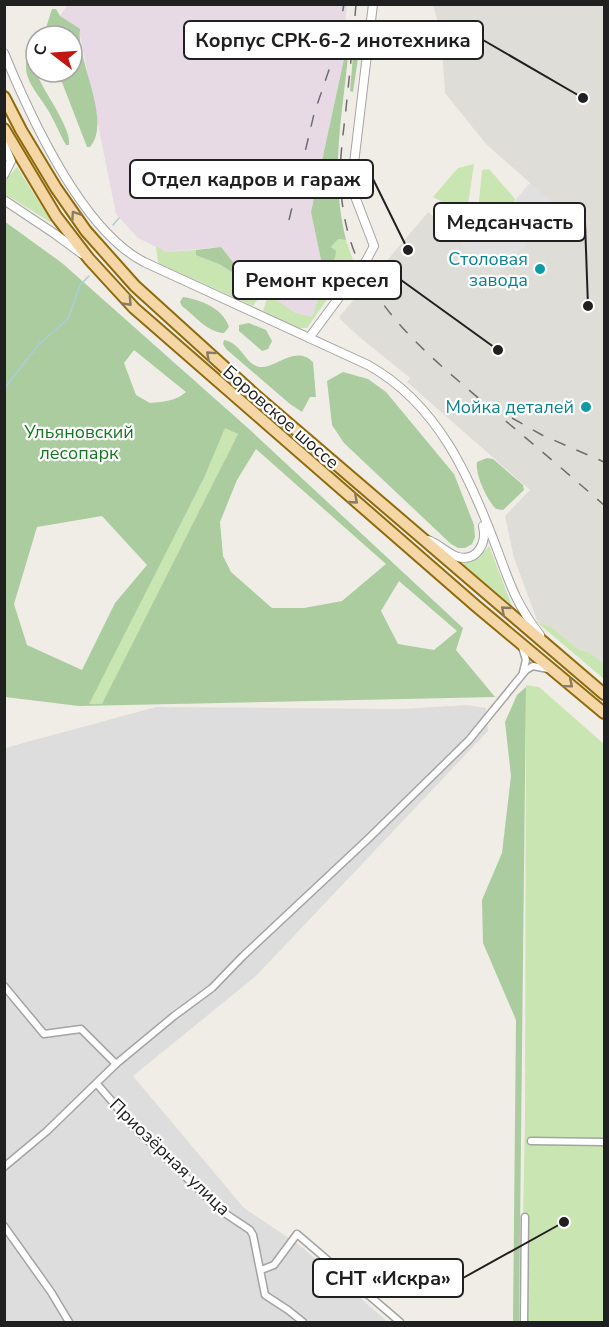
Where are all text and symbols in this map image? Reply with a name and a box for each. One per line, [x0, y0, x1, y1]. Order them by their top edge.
callout: Корпус СРК-6-2 инотехника [184, 21, 483, 59]
north arrow [24, 24, 84, 84]
text: Корпус СРК-6-2 инотехника [195, 27, 471, 54]
text: С [29, 41, 53, 58]
callout: Отдел кадров и гараж [130, 160, 373, 198]
text: Отдел кадров и гараж [141, 166, 361, 193]
callout: Медсанчасть [434, 203, 585, 241]
text: Медсанчасть [447, 209, 573, 236]
one-way arrow [71, 211, 82, 222]
place label: Столовая завода [448, 247, 528, 292]
callout: Ремонт кресел [233, 261, 401, 299]
marker: Столовая завода [533, 262, 547, 276]
text: Ремонт кресел [245, 267, 389, 294]
one-way arrow [121, 295, 132, 306]
one-way arrow [207, 351, 217, 362]
street label: Боровское шоссе [218, 360, 344, 474]
place label: Мойка деталей [445, 395, 574, 419]
marker: Мойка деталей [579, 400, 593, 414]
park label: Ульяновский лесопарк [23, 420, 134, 465]
one-way arrow [347, 493, 358, 504]
one-way arrow [501, 606, 512, 617]
one-way arrow [562, 677, 573, 688]
street label: Приозёрная улица [104, 1093, 236, 1221]
callout: СНТ «Искра» [313, 1259, 463, 1297]
text: СНТ «Искра» [325, 1265, 451, 1292]

